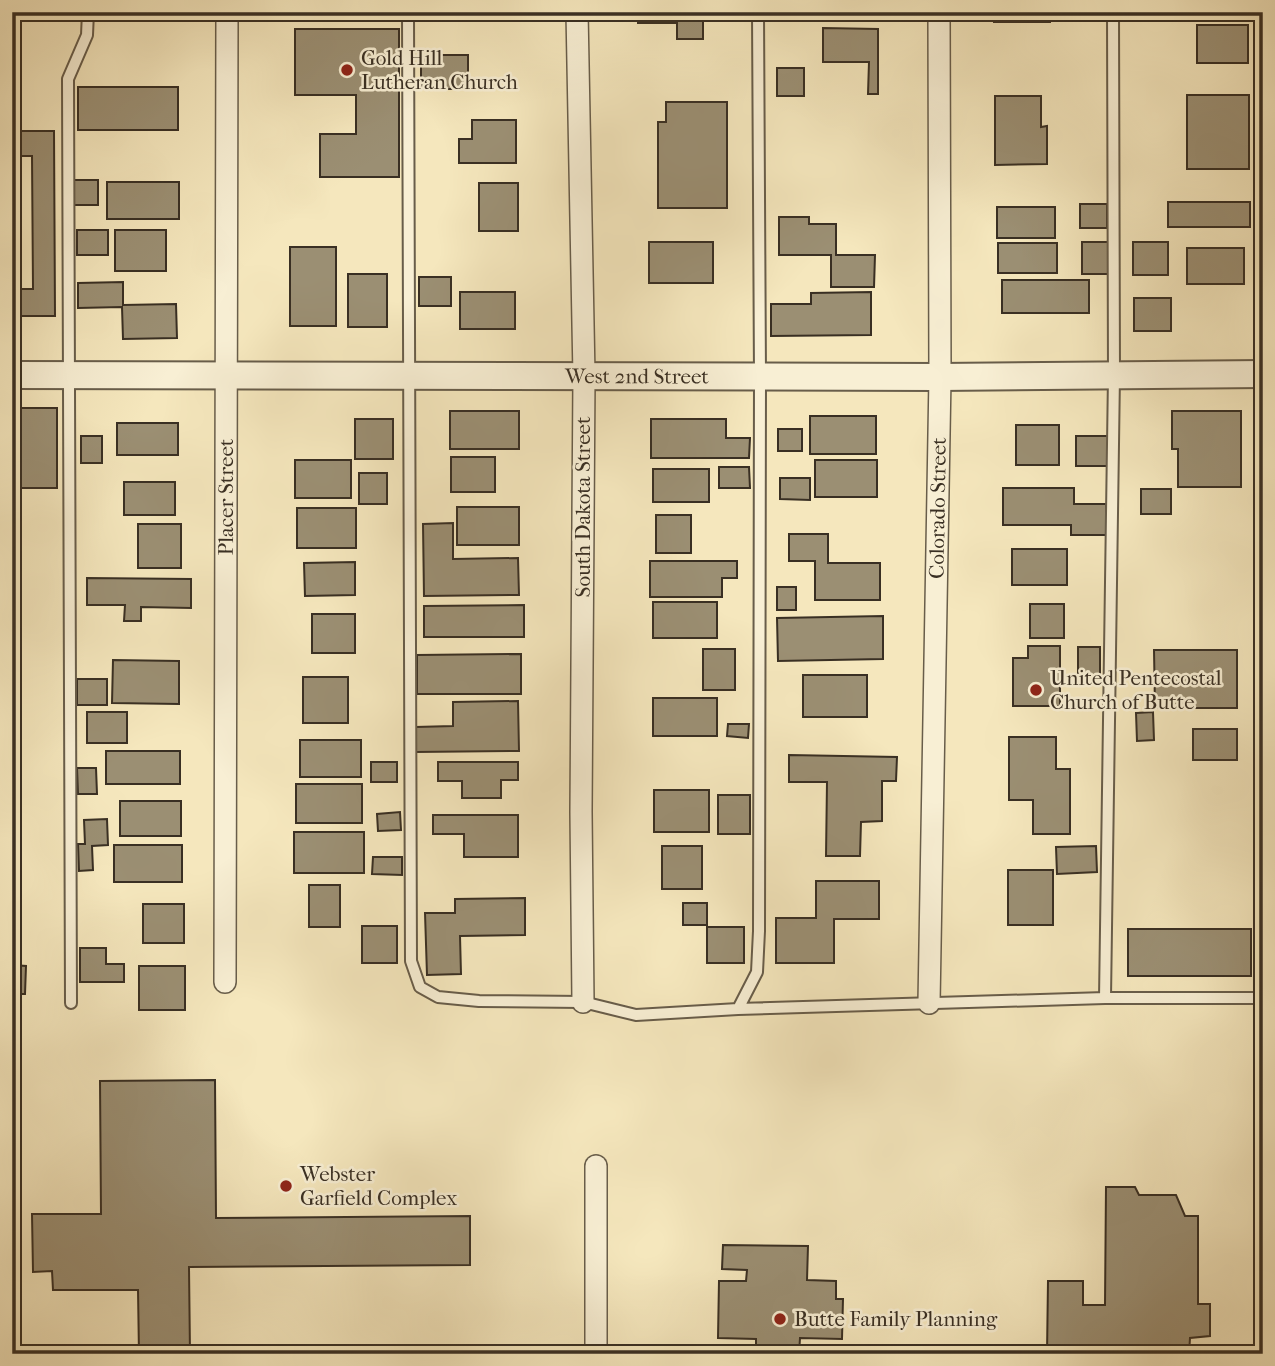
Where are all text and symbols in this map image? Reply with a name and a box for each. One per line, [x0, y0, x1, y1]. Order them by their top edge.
place label: Gold Hill Lutheran Church [361, 46, 518, 94]
marker: Gold Hill Lutheran Church [339, 62, 355, 78]
street label: West 2nd Street [564, 364, 709, 389]
street label: South Dakota Street [571, 416, 595, 597]
street label: Colorado Street [924, 437, 951, 579]
street label: Placer Street [214, 438, 238, 555]
place label: United Pentecostal Church of Butte [1050, 666, 1222, 714]
marker: United Pentecostal Church of Butte [1028, 682, 1044, 698]
place label: Webster Garfield Complex [299, 1162, 457, 1210]
marker: Webster Garfield Complex [278, 1178, 294, 1194]
place label: Butte Family Planning [794, 1307, 998, 1331]
marker: Butte Family Planning [772, 1311, 788, 1327]

